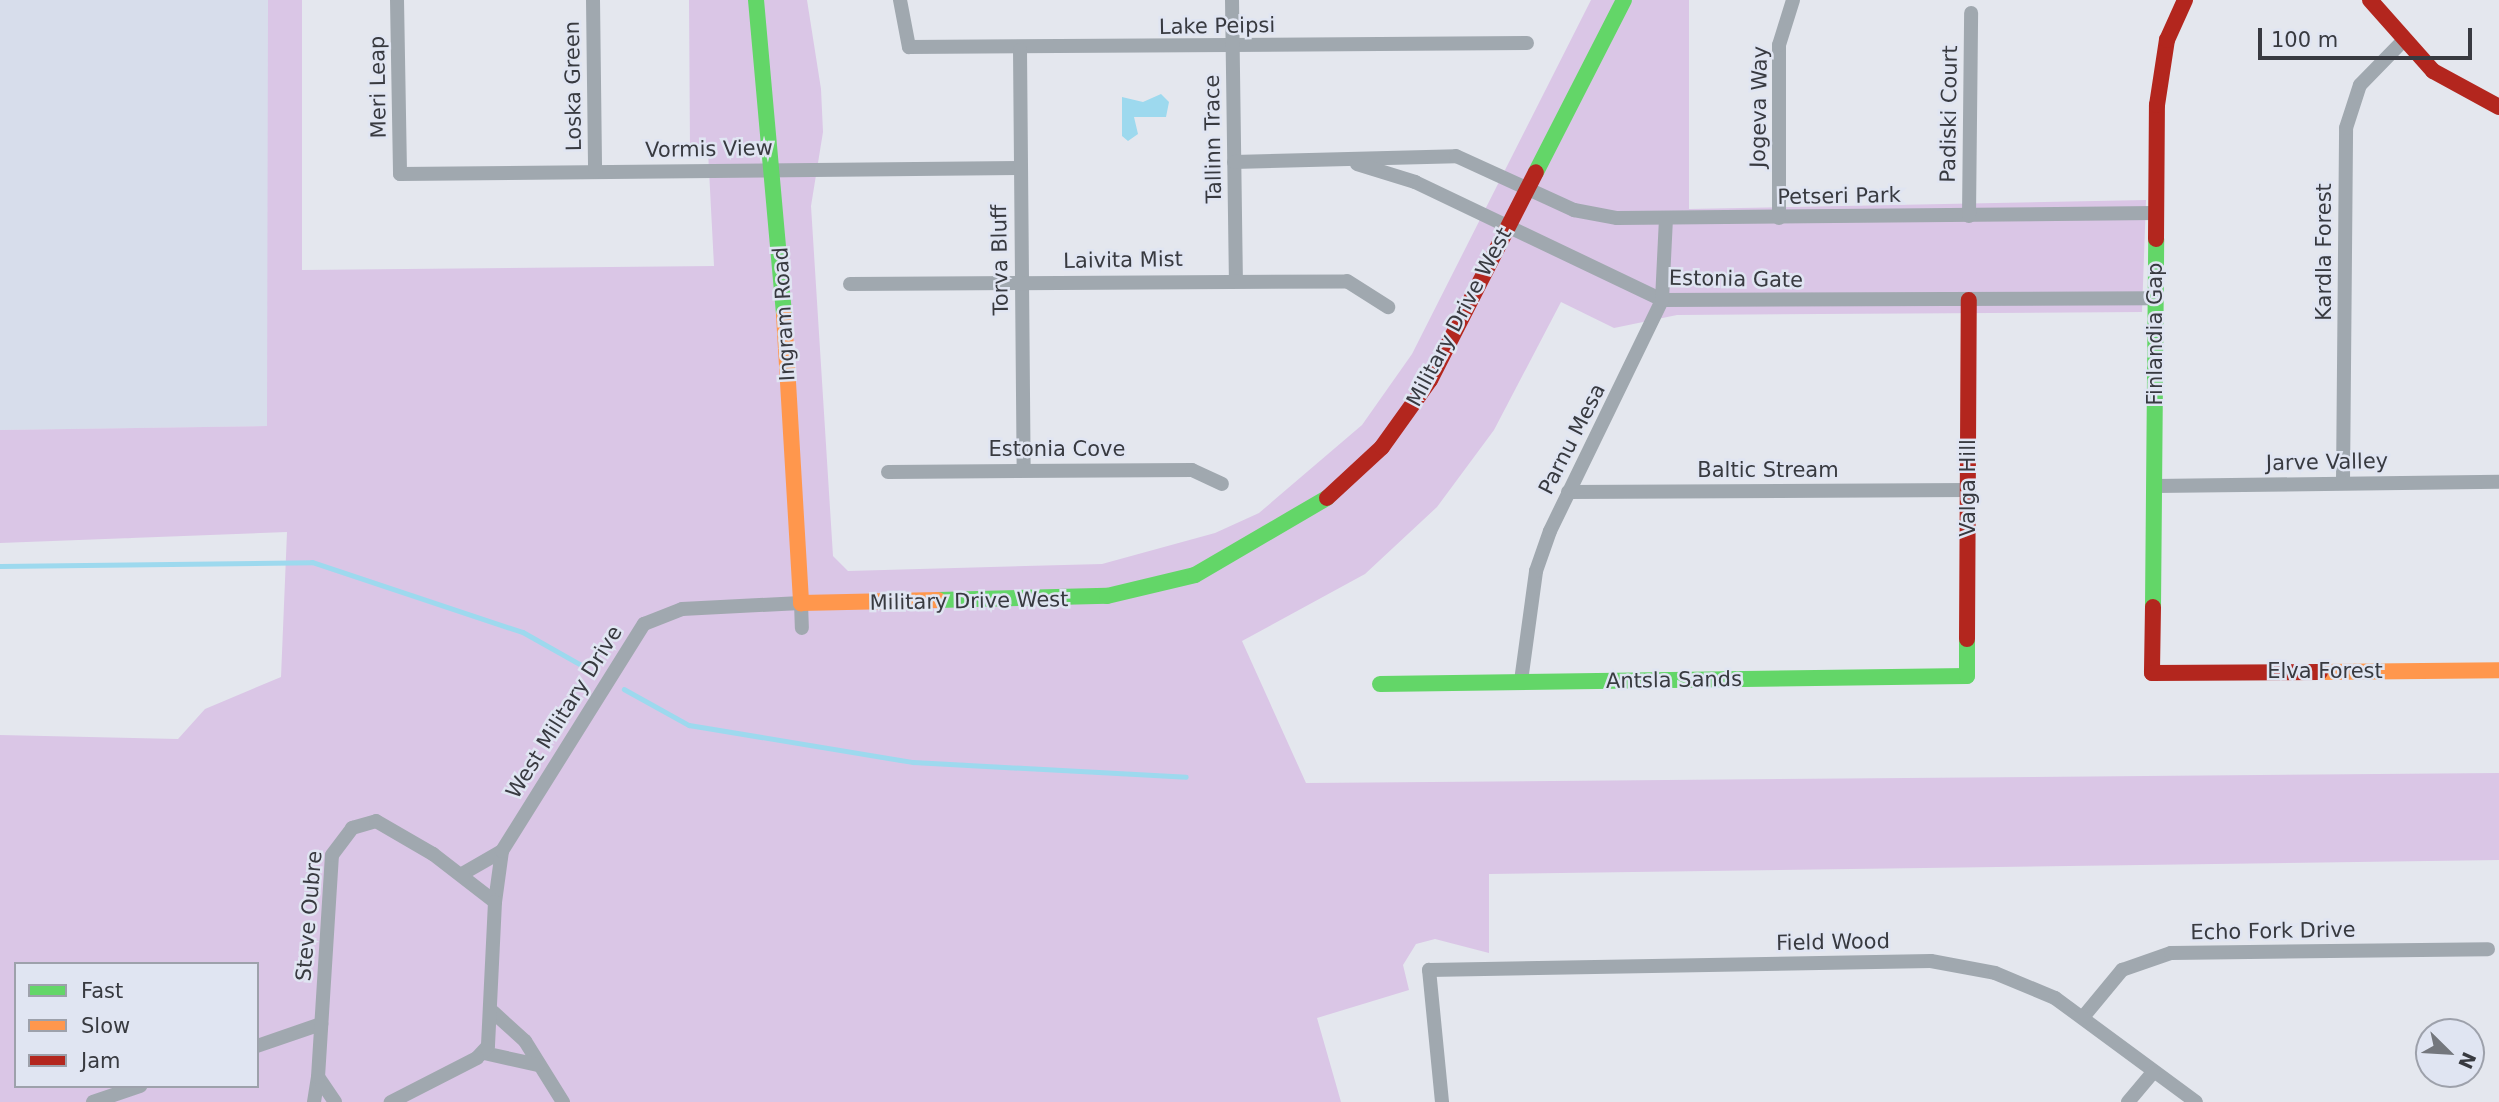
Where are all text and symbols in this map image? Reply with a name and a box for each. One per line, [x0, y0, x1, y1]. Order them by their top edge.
street label: Lake Peipsi [1159, 12, 1275, 40]
scale bar [2261, 14, 2474, 58]
street label: Loska Green [559, 21, 587, 151]
text: 100 m [2271, 28, 2338, 52]
street label: Meri Leap [365, 35, 391, 139]
street label: Padiski Court [1935, 45, 1963, 183]
street label: Jogeva Way [1745, 46, 1773, 168]
street label: Tallinn Trace [1199, 74, 1227, 204]
street label: Vormis View [645, 135, 773, 163]
street label: Petseri Park [1777, 182, 1901, 210]
street label: Kardla Forest [2311, 183, 2337, 321]
street label: Torva Bluff [986, 204, 1014, 316]
street label: Military Drive West [1401, 223, 1517, 411]
street label: Ingram Road [768, 246, 800, 382]
street label: Laivita Mist [1063, 246, 1183, 274]
street label: Finlandia Gap [2142, 263, 2168, 405]
street label: Estonia Gate [1669, 265, 1803, 293]
street label: Parnu Mesa [1533, 379, 1611, 499]
street label: Estonia Cove [989, 436, 1125, 462]
street label: Valga Hill [1955, 439, 1981, 537]
street label: Jarve Valley [2266, 448, 2388, 476]
street label: Baltic Stream [1697, 457, 1839, 483]
street label: Military Drive West [869, 587, 1069, 615]
street label: West Military Drive [501, 621, 627, 803]
street label: Elva Forest [2267, 658, 2383, 684]
street label: Antsla Sands [1606, 666, 1742, 694]
street label: Steve Oubre [291, 850, 327, 982]
street label: Echo Fork Drive [2190, 917, 2356, 945]
street label: Field Wood [1776, 928, 1890, 956]
legend [14, 962, 259, 1088]
text: Fast [81, 979, 123, 1003]
text: Slow [81, 1014, 130, 1038]
north arrow [2415, 1018, 2485, 1088]
text: Jam [81, 1049, 121, 1073]
text: N [2454, 1049, 2481, 1072]

